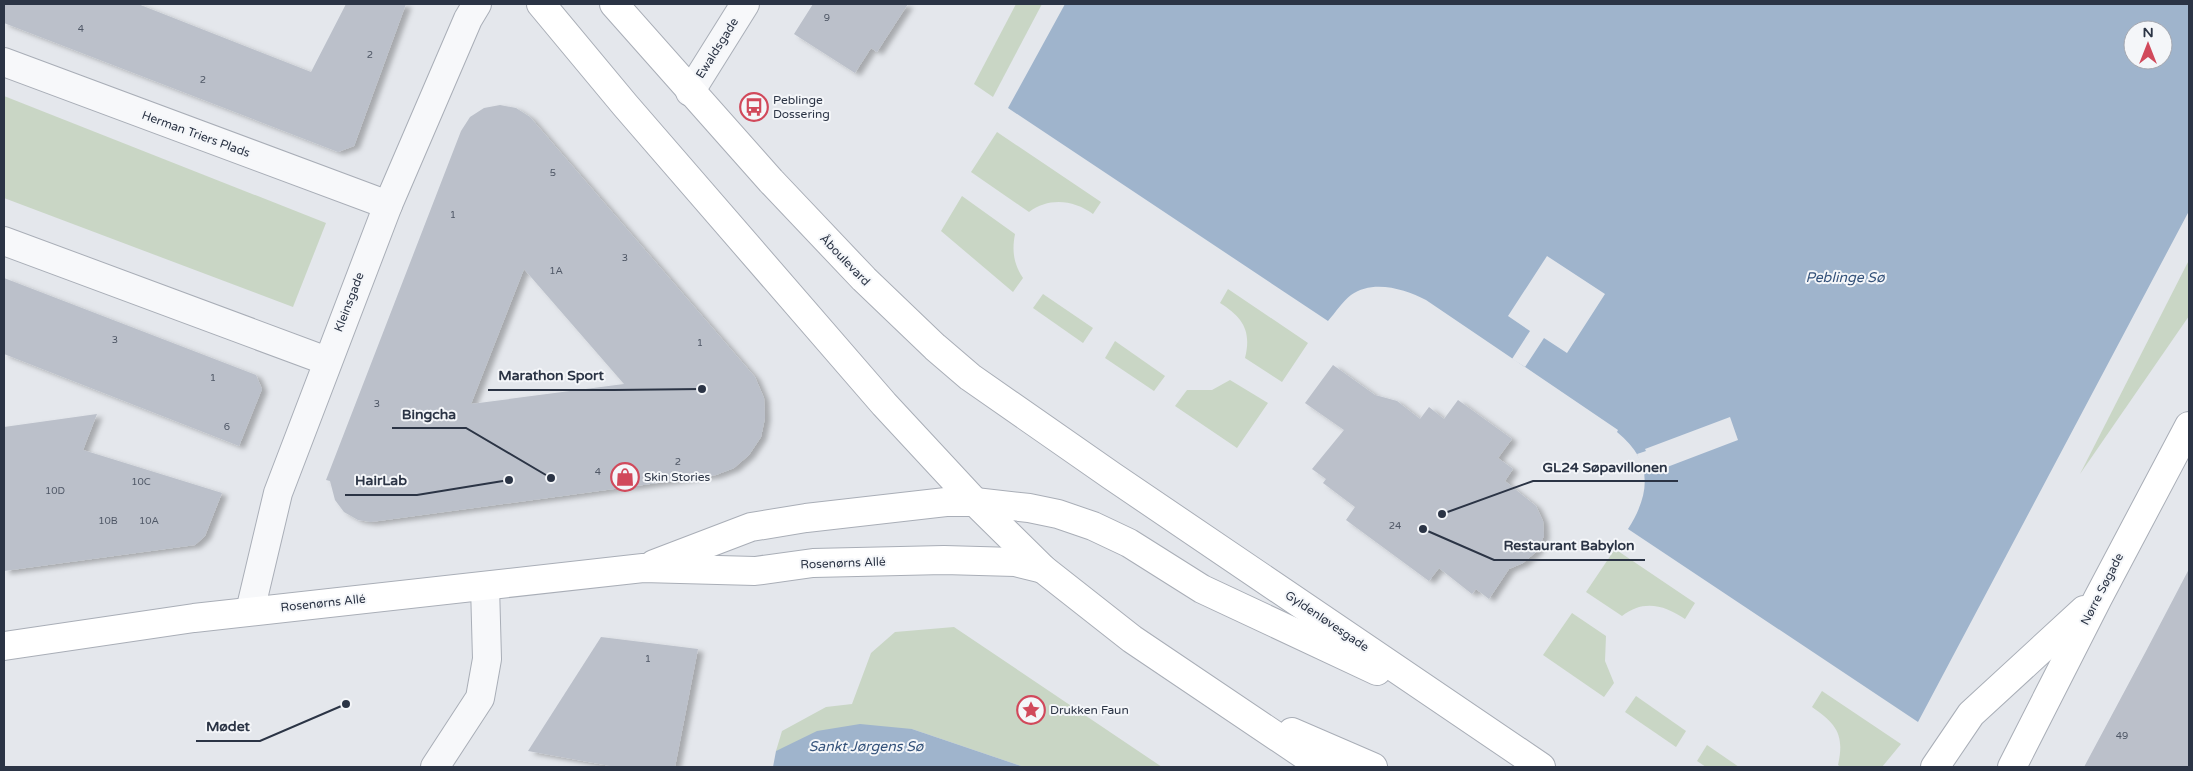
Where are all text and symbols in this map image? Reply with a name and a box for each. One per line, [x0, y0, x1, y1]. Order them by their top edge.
house number: 9 [824, 12, 830, 24]
street label: Ewaldsgade [693, 15, 741, 81]
north arrow [2123, 20, 2173, 70]
house number: 4 [78, 23, 84, 35]
text: N [2142, 24, 2154, 41]
house number: 2 [367, 49, 373, 61]
house number: 2 [200, 74, 206, 86]
bus stop icon: Peblinge Dossering [739, 92, 769, 122]
place label: Peblinge Dossering [773, 93, 830, 121]
street label: Herman Triers Plads [140, 108, 252, 160]
house number: 5 [550, 167, 556, 179]
house number: 1 [450, 209, 456, 221]
street label: Åboulevard [817, 231, 873, 289]
house number: 3 [622, 252, 628, 264]
house number: 1A [549, 265, 563, 277]
water label: Peblinge Sø [1805, 269, 1885, 286]
street label: Kleinsgade [331, 270, 367, 334]
house number: 3 [112, 334, 118, 346]
house number: 1 [697, 337, 703, 349]
callout: Marathon Sport [488, 361, 614, 390]
text: Marathon Sport [498, 367, 604, 384]
house number: 1 [210, 372, 216, 384]
house number: 3 [374, 398, 380, 410]
callout: Bingcha [392, 399, 466, 428]
text: Bingcha [402, 406, 456, 423]
house number: 6 [224, 421, 230, 433]
callout: GL24 Søpavillonen [1533, 452, 1678, 481]
house number: 2 [675, 456, 681, 468]
text: GL24 Søpavillonen [1543, 459, 1667, 476]
shop icon: Skin Stories [610, 462, 640, 492]
callout: HairLab [345, 466, 417, 495]
house number: 4 [595, 466, 601, 478]
place label: Skin Stories [644, 470, 711, 484]
text: HairLab [355, 472, 407, 489]
house number: 10C [131, 476, 151, 488]
house number: 10D [45, 485, 65, 497]
house number: 10B [98, 515, 118, 527]
house number: 10A [139, 515, 159, 527]
house number: 24 [1389, 520, 1401, 532]
callout: Restaurant Babylon [1494, 531, 1645, 560]
text: Restaurant Babylon [1503, 537, 1635, 554]
street label: Nørre Søgade [2078, 550, 2126, 627]
street label: Rosenørns Allé [800, 555, 886, 571]
street label: Gyldenløvesgade [1283, 588, 1372, 654]
street label: Rosenørns Allé [280, 592, 366, 614]
house number: 1 [645, 653, 651, 665]
place icon: Drukken Faun [1016, 695, 1046, 725]
place label: Drukken Faun [1050, 703, 1129, 717]
callout: Mødet [196, 712, 260, 741]
text: Mødet [206, 718, 251, 735]
house number: 49 [2116, 730, 2128, 742]
water label: Sankt Jørgens Sø [809, 738, 924, 755]

